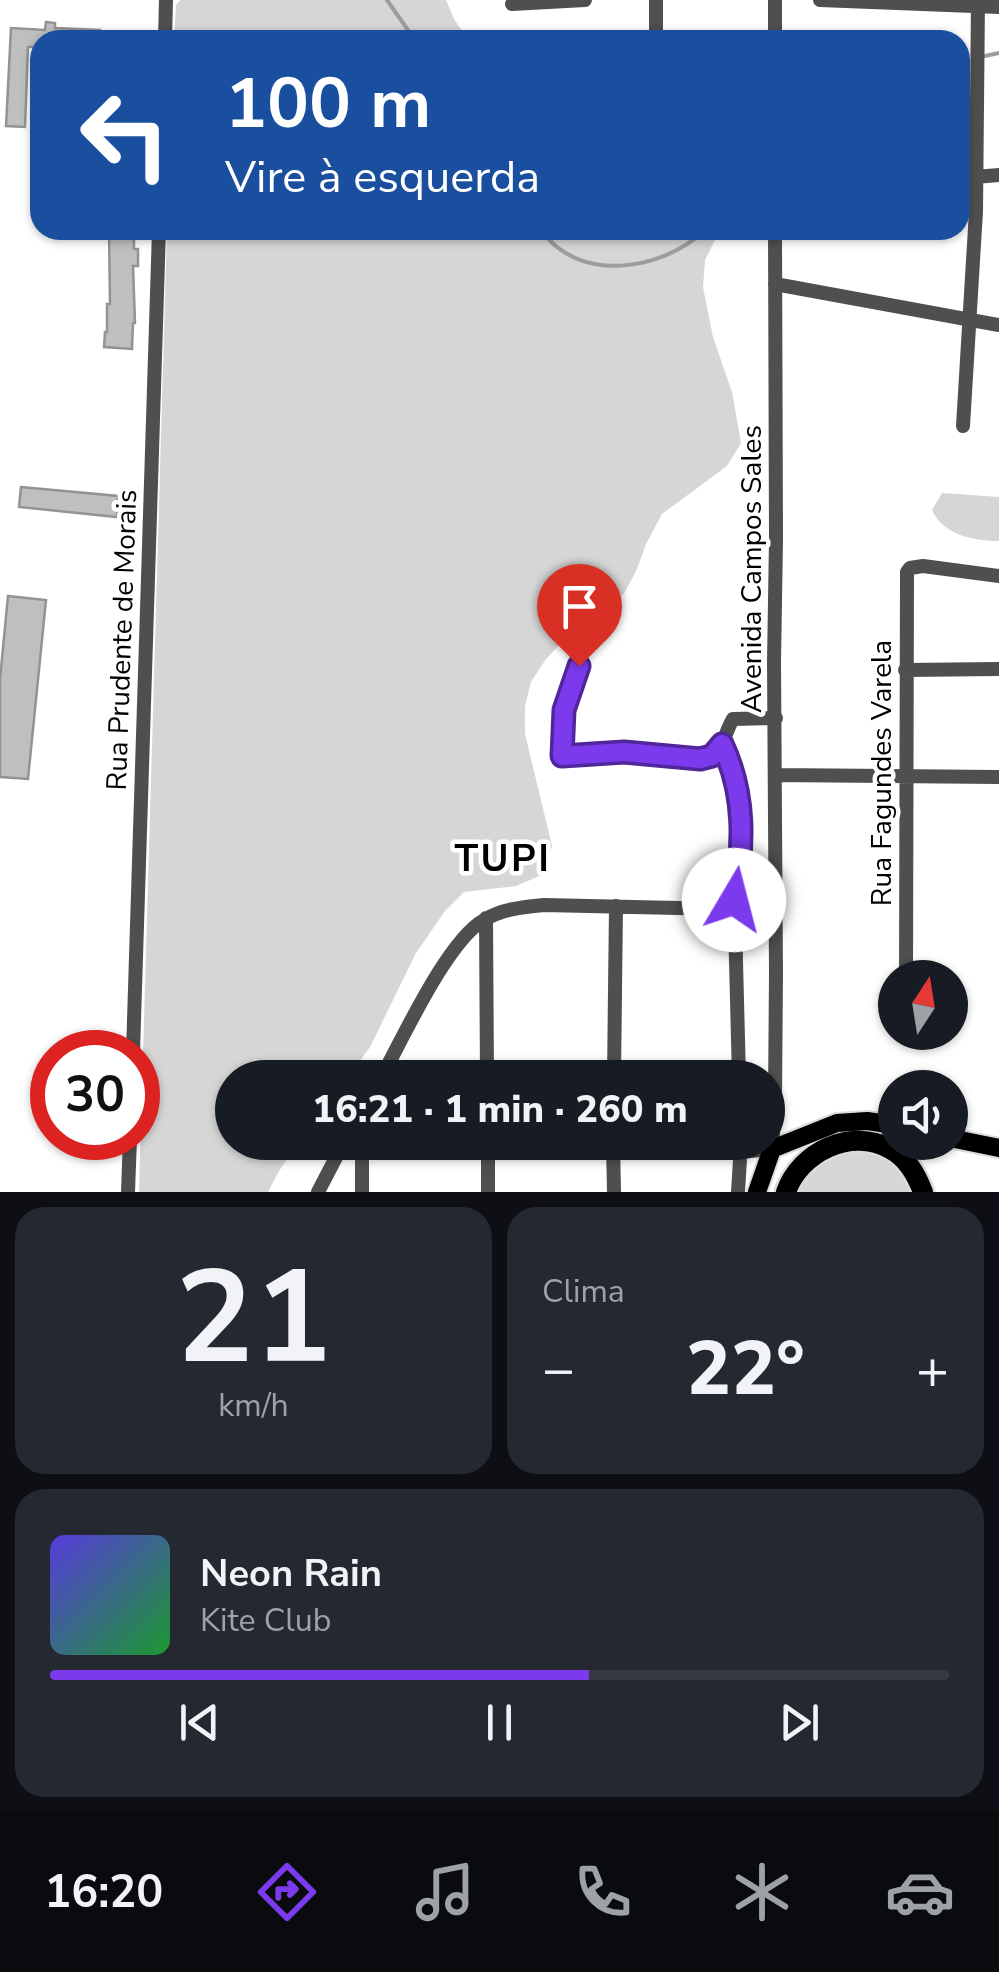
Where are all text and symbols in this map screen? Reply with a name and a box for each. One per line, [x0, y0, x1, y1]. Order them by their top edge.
text: 100 m [225, 56, 431, 152]
icon: left [60, 70, 190, 200]
text: Vire à esquerda [225, 147, 540, 208]
street label: Avenida Campos Sales [733, 425, 771, 713]
street label: Rua Prudente de Morais [98, 489, 146, 791]
pin [537, 564, 622, 667]
icon: arrive [552, 579, 607, 634]
street label: Rua Fagundes Varela [863, 640, 901, 906]
district label: TUPI [454, 833, 552, 884]
position arrow [682, 848, 786, 952]
north arrow [878, 960, 968, 1050]
map controls [878, 960, 968, 1160]
speed limit sign: 30 [30, 1030, 160, 1160]
button: sound [878, 1070, 968, 1160]
text: 16:21 · 1 min · 260 m [312, 1084, 688, 1135]
text: 21 [175, 1230, 332, 1407]
text: Clima [542, 1270, 625, 1313]
text: 22° [686, 1318, 805, 1420]
text: − [542, 1332, 575, 1407]
text: + [916, 1332, 949, 1407]
text: km/h [218, 1384, 289, 1427]
text: Neon Rain [200, 1548, 382, 1599]
text: Kite Club [200, 1599, 331, 1642]
icon: previous [172, 1695, 227, 1750]
icon: pause [472, 1695, 527, 1750]
icon: next [772, 1695, 827, 1750]
icon: directions [252, 1857, 322, 1927]
icon: music [410, 1857, 480, 1927]
icon: phone [568, 1857, 638, 1927]
icon: climate [727, 1857, 797, 1927]
icon: car [885, 1857, 955, 1927]
text: 16:20 [44, 1862, 163, 1923]

